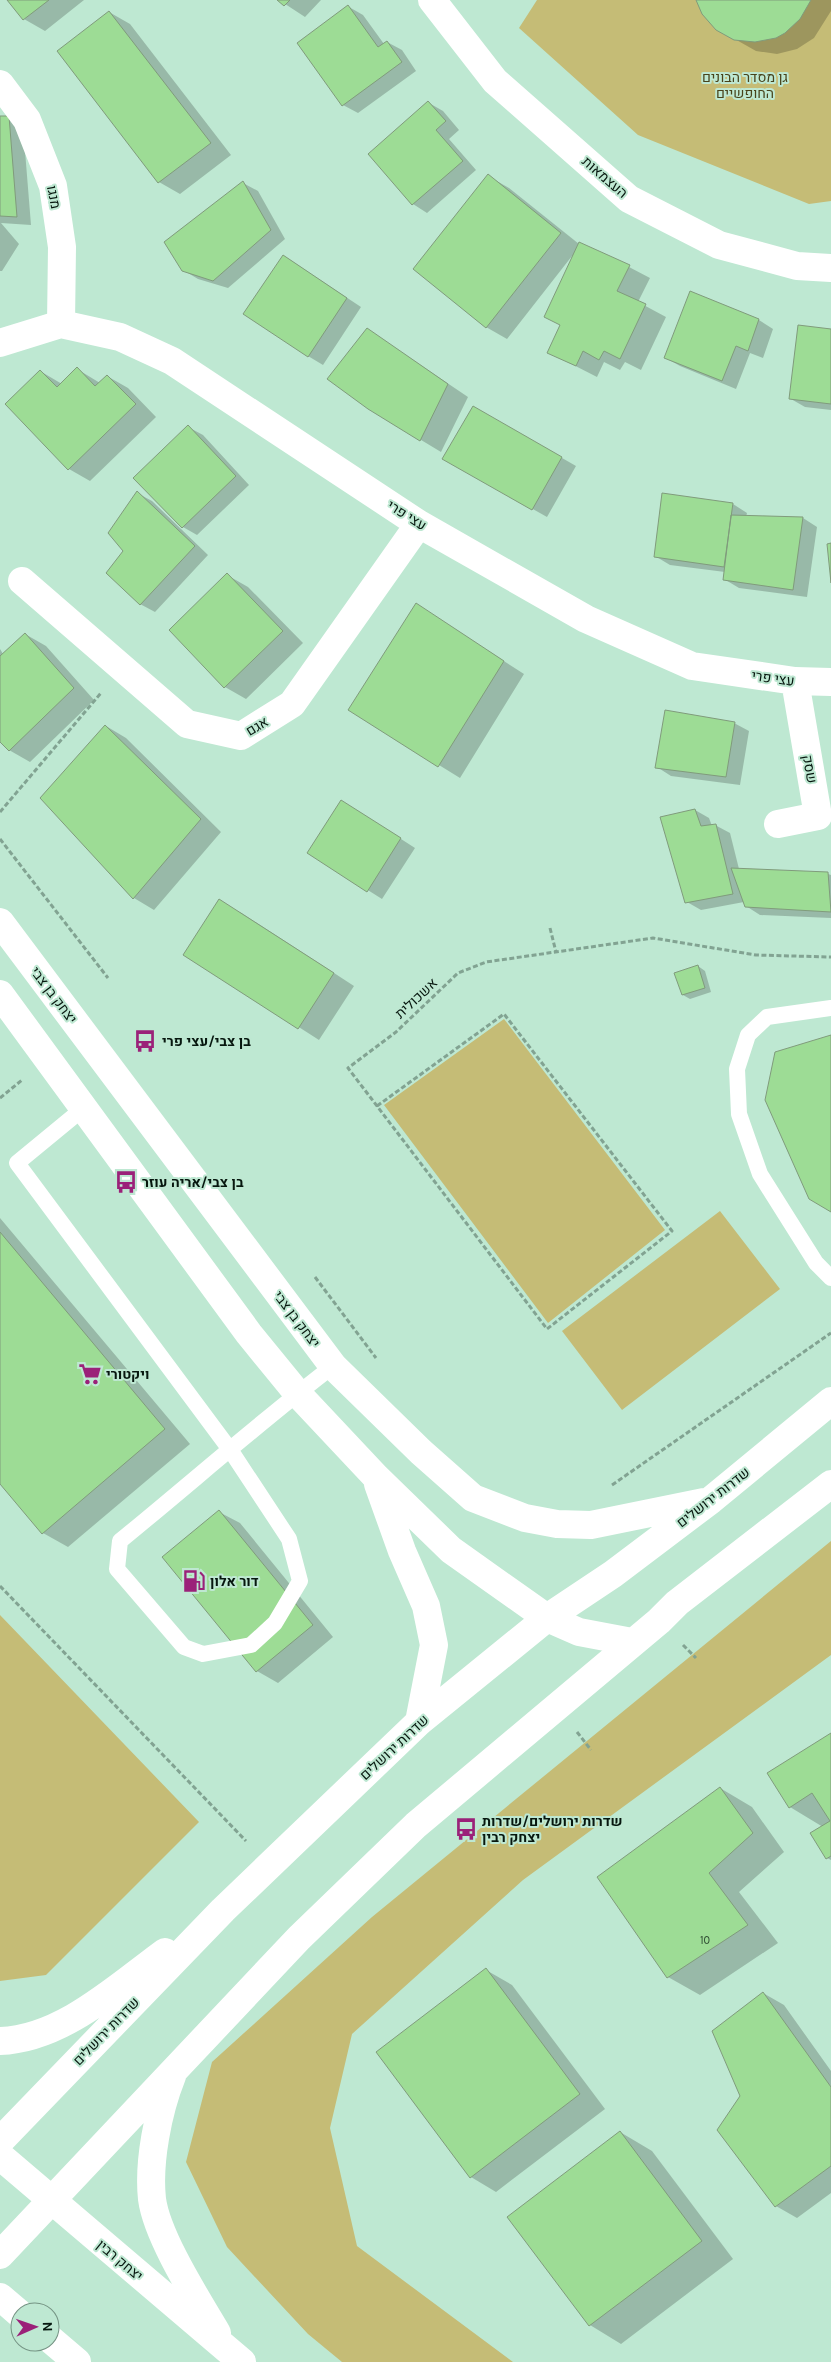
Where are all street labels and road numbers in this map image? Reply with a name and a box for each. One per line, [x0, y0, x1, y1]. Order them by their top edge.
street label: העצמאות [578, 153, 631, 202]
street label: מנגו [43, 184, 64, 210]
street label: עצי פרי [384, 497, 430, 534]
street label: עצי פרי [750, 667, 795, 690]
street label: אגם [243, 713, 272, 740]
street label: שסק [799, 753, 820, 785]
street label: יצחק בן צבי [27, 964, 80, 1027]
street label: אשכולית [392, 974, 441, 1022]
street label: יצחק בן צבי [270, 1288, 323, 1351]
street label: שדרות ירושלים [673, 1464, 753, 1531]
street label: שדרות ירושלים [356, 1711, 432, 1784]
street label: שדרות ירושלים [70, 1994, 143, 2069]
street label: יצחק רבין [93, 2236, 146, 2285]

